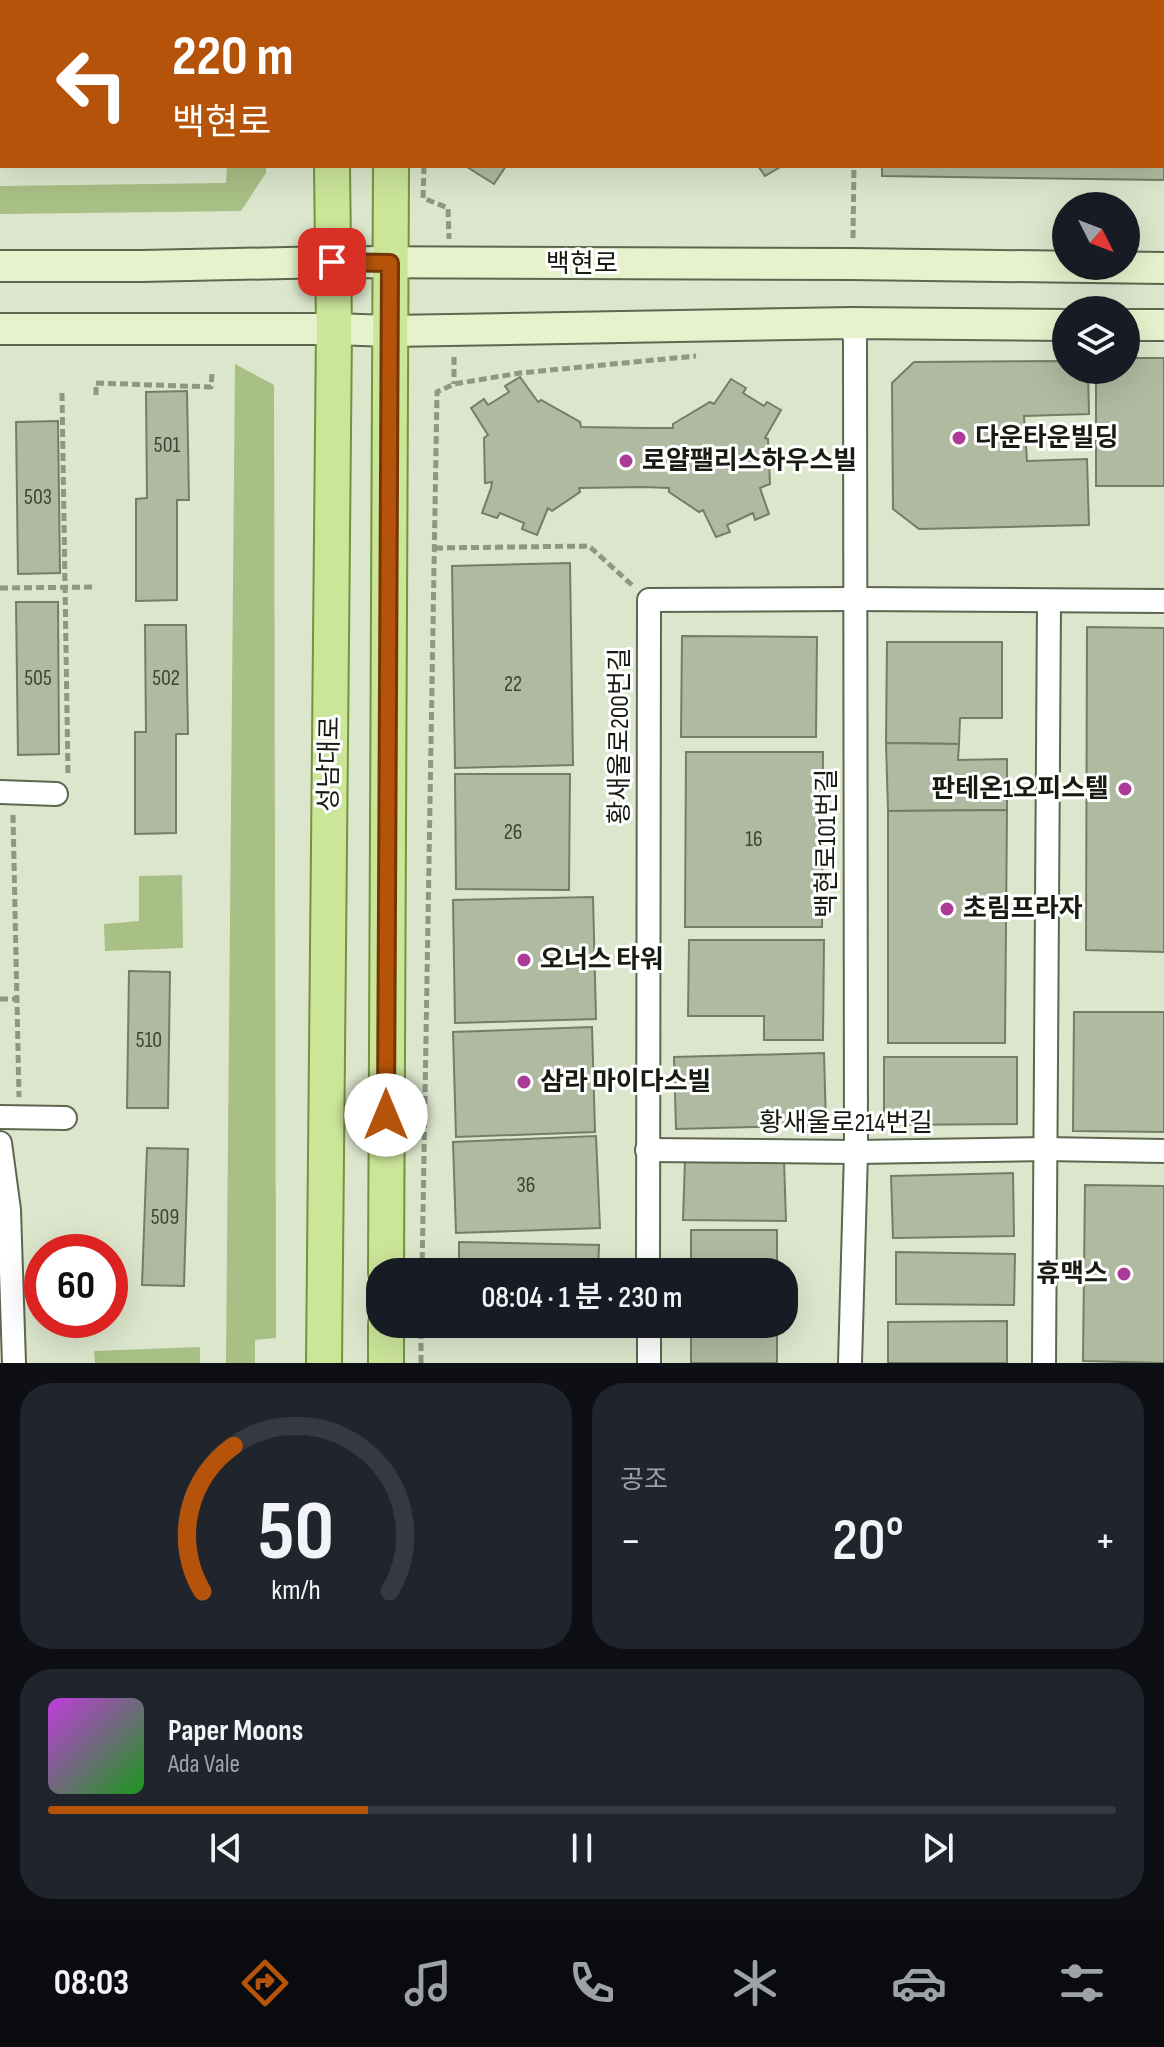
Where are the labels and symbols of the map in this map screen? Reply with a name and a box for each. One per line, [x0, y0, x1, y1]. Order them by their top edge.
north arrow [1052, 192, 1140, 280]
pin [298, 228, 366, 296]
street label: 백현로 [546, 249, 618, 280]
place label: 다운타운빌딩 [975, 423, 1119, 454]
marker: 다운타운빌딩 [950, 429, 968, 447]
house number: 501 [154, 432, 180, 459]
place label: 로얄팰리스하우스빌 [642, 446, 857, 477]
marker: 로얄팰리스하우스빌 [617, 452, 635, 470]
house number: 503 [24, 484, 52, 511]
street label: 황새울로200번길 [605, 647, 636, 825]
house number: 505 [24, 665, 52, 692]
house number: 502 [152, 665, 180, 692]
house number: 22 [504, 671, 522, 698]
street label: 성남대로 [314, 716, 346, 812]
street label: 백현로101번길 [812, 768, 843, 918]
place label: 판테온1오피스텔 [931, 774, 1109, 805]
marker: 판테온1오피스텔 [1116, 780, 1134, 798]
house number: 26 [504, 819, 522, 846]
house number: 16 [745, 826, 763, 853]
place label: 초림프라자 [963, 894, 1083, 925]
marker: 초림프라자 [938, 900, 956, 918]
place label: 오너스 타워 [540, 945, 664, 976]
marker: 오너스 타워 [515, 951, 533, 969]
house number: 510 [136, 1027, 162, 1054]
place label: 삼라 마이다스빌 [540, 1067, 712, 1098]
position arrow [344, 1073, 428, 1157]
marker: 삼라 마이다스빌 [515, 1073, 533, 1091]
street label: 황새울로214번길 [759, 1108, 933, 1139]
house number: 36 [517, 1172, 535, 1199]
house number: 509 [151, 1204, 179, 1231]
speed limit sign: 60 [24, 1234, 128, 1338]
place label: 휴맥스 [1036, 1259, 1108, 1290]
marker: 휴맥스 [1115, 1265, 1133, 1283]

